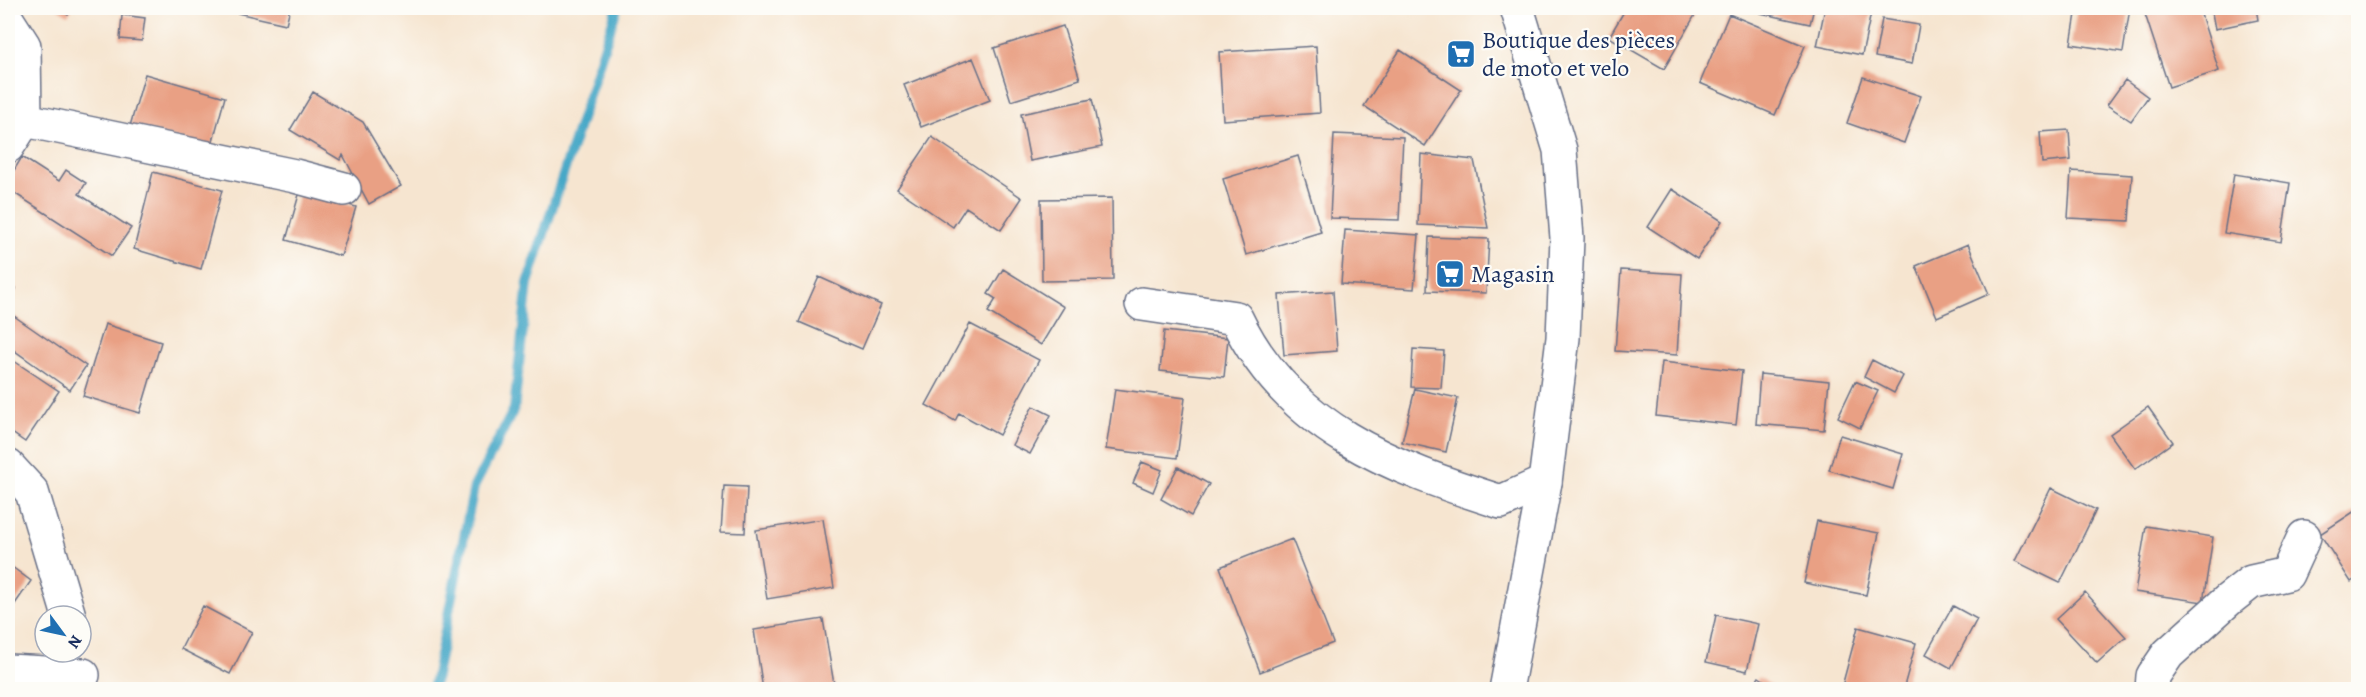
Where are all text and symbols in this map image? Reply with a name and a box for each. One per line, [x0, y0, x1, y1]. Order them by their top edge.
place label: Boutique des pièces de moto et velo [1482, 24, 1675, 84]
supermarket icon: Boutique des pièces de moto et velo [1445, 38, 1477, 70]
supermarket icon: Magasin [1434, 258, 1466, 290]
place label: Magasin [1471, 258, 1555, 290]
north arrow [33, 604, 93, 664]
text: N [62, 631, 87, 653]

